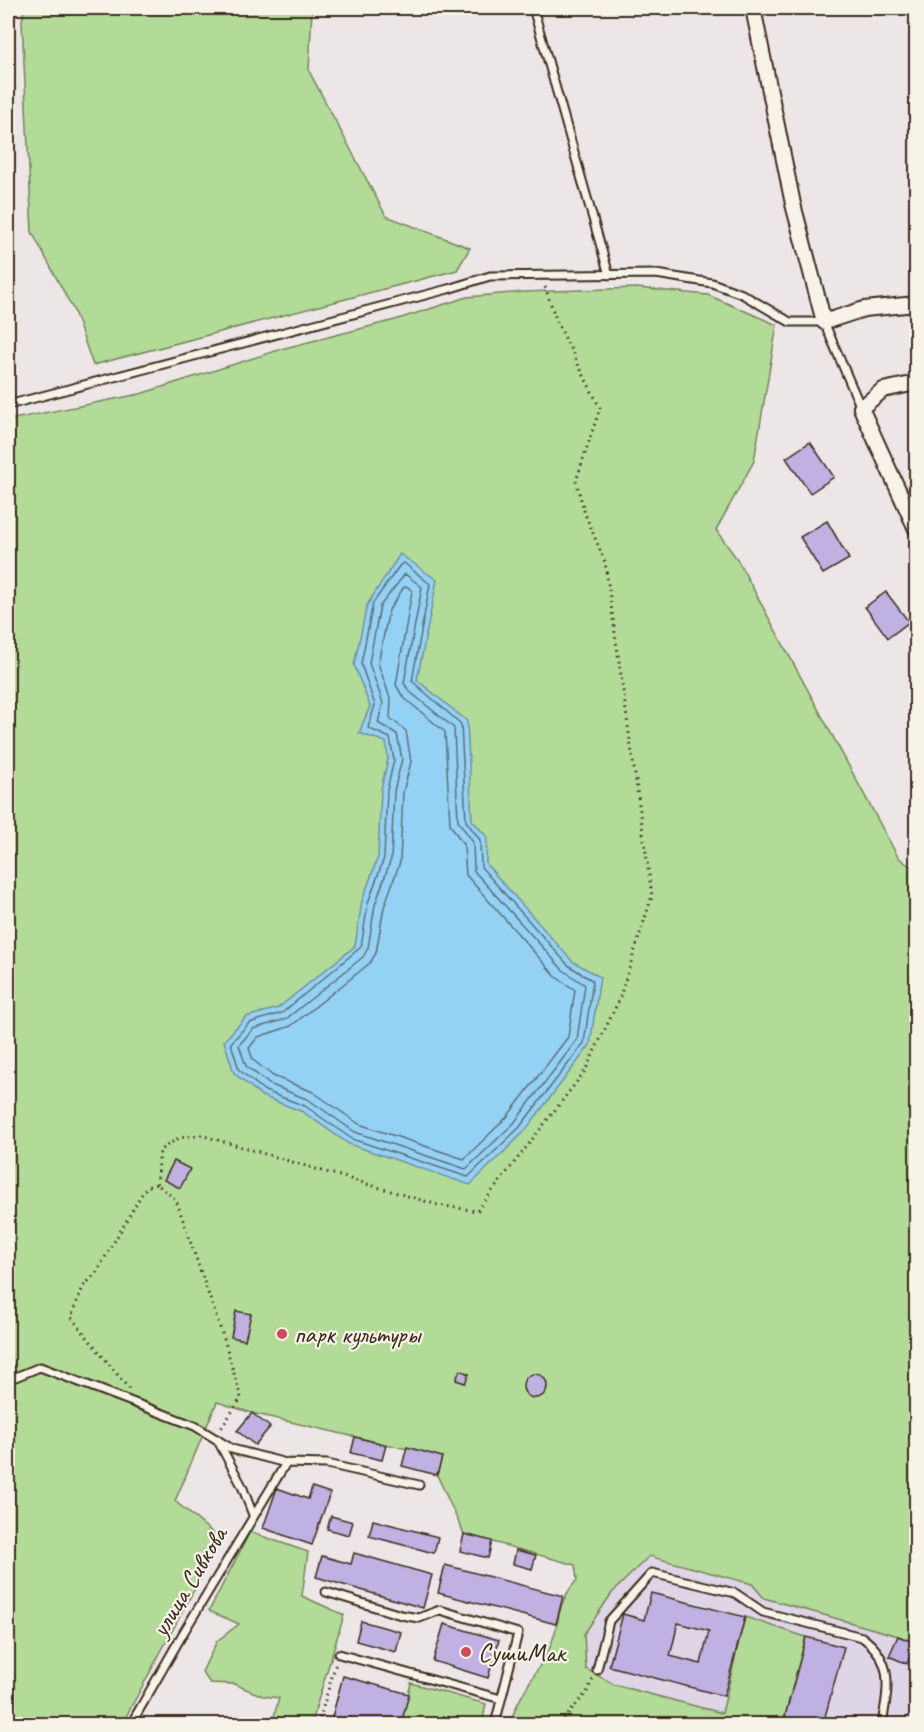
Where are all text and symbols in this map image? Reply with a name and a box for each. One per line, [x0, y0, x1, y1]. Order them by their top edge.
place label: парк культуры [294, 1318, 422, 1351]
marker: парк культуры [275, 1327, 289, 1341]
street label: улица Сивкова [142, 1519, 236, 1645]
place label: СушиМак [478, 1636, 568, 1669]
marker: СушиМак [459, 1645, 473, 1659]

